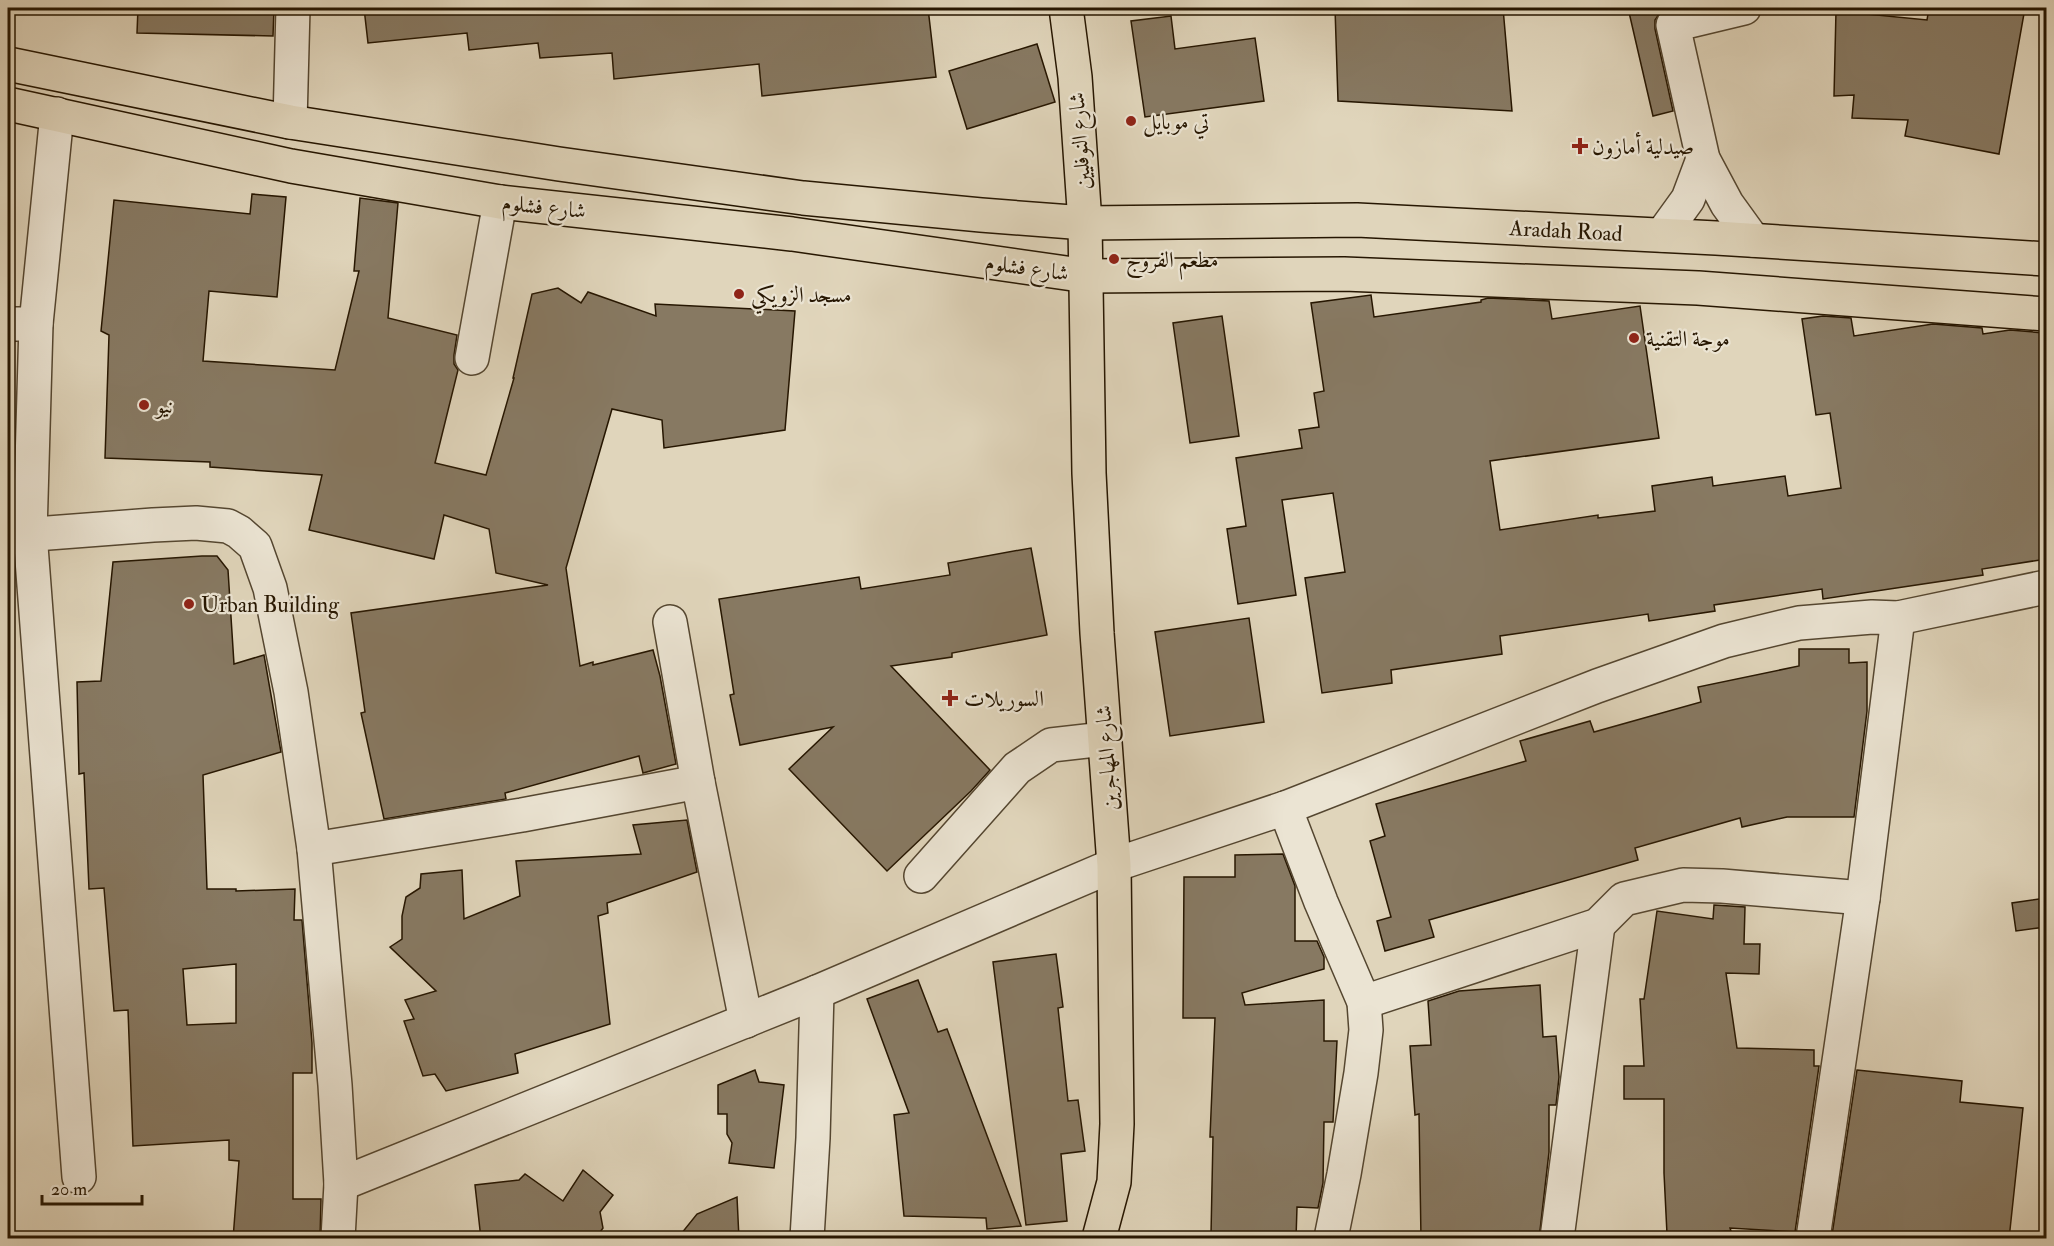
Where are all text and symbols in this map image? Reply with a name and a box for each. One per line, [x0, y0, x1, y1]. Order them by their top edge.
street label: شارع النوفليين [1063, 91, 1101, 190]
place label: تي موبايل [1143, 108, 1209, 140]
marker: تي موبايل [1124, 114, 1138, 128]
place label: صيدلية أمازون [1592, 131, 1694, 161]
marker: صيدلية أمازون [1573, 139, 1587, 153]
street label: شارع فشلوم [500, 189, 587, 230]
street label: Aradah Road [1508, 214, 1623, 248]
place label: مطعم الفروج [1126, 246, 1219, 280]
street label: شارع فشلوم [982, 248, 1071, 293]
marker: مطعم الفروج [1107, 252, 1121, 266]
place label: مسجد الزويكي [751, 281, 852, 315]
marker: مسجد الزويكي [732, 287, 746, 301]
place label: موجة التقنية [1646, 325, 1730, 353]
marker: موجة التقنية [1627, 331, 1641, 345]
place label: نيو [154, 392, 173, 420]
marker: نيو [137, 398, 151, 412]
place label: Urban Building [201, 591, 340, 619]
marker: Urban Building [182, 597, 196, 611]
place label: السوريلات [964, 685, 1044, 713]
marker: السوريلات [941, 689, 959, 707]
street label: شارع المهاجرين [1089, 704, 1129, 812]
scale bar [42, 1168, 142, 1206]
text: 20 m [51, 1178, 87, 1201]

